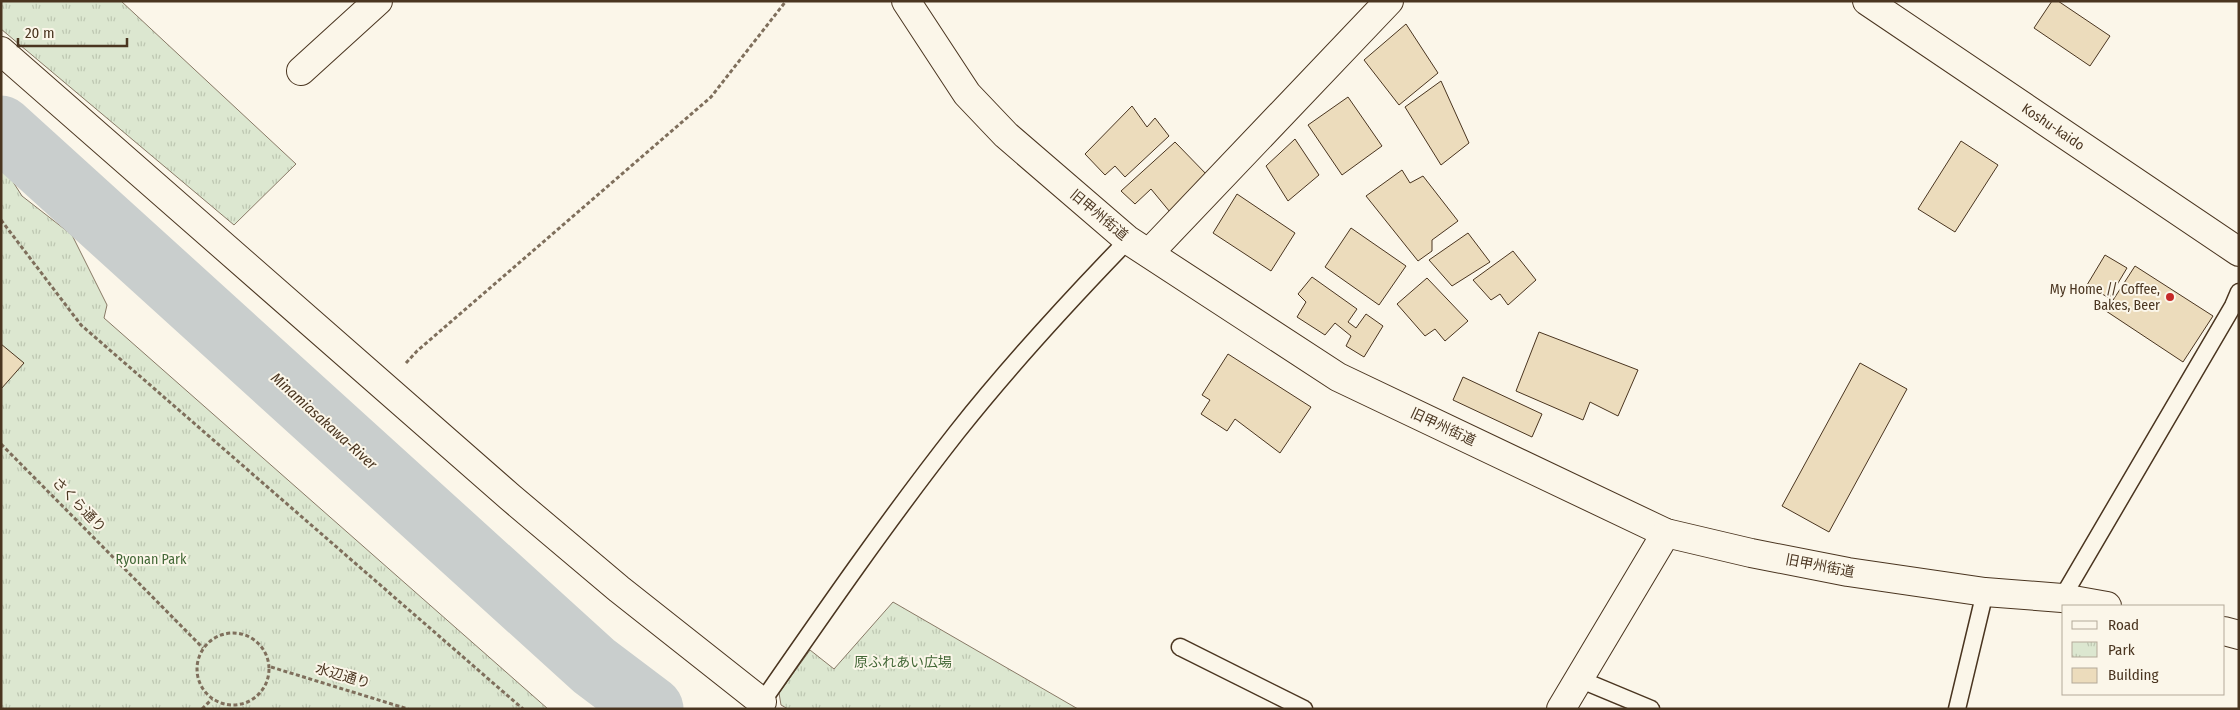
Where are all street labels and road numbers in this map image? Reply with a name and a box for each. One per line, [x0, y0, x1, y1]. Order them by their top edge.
street label: Koshu-kaido [2018, 100, 2088, 154]
street label: 旧甲州街道 [1067, 186, 1131, 244]
street label: 旧甲州街道 [1408, 405, 1478, 449]
street label: さくら通り [49, 474, 109, 536]
street label: 旧甲州街道 [1784, 551, 1856, 581]
street label: 水辺通り [314, 660, 372, 692]

